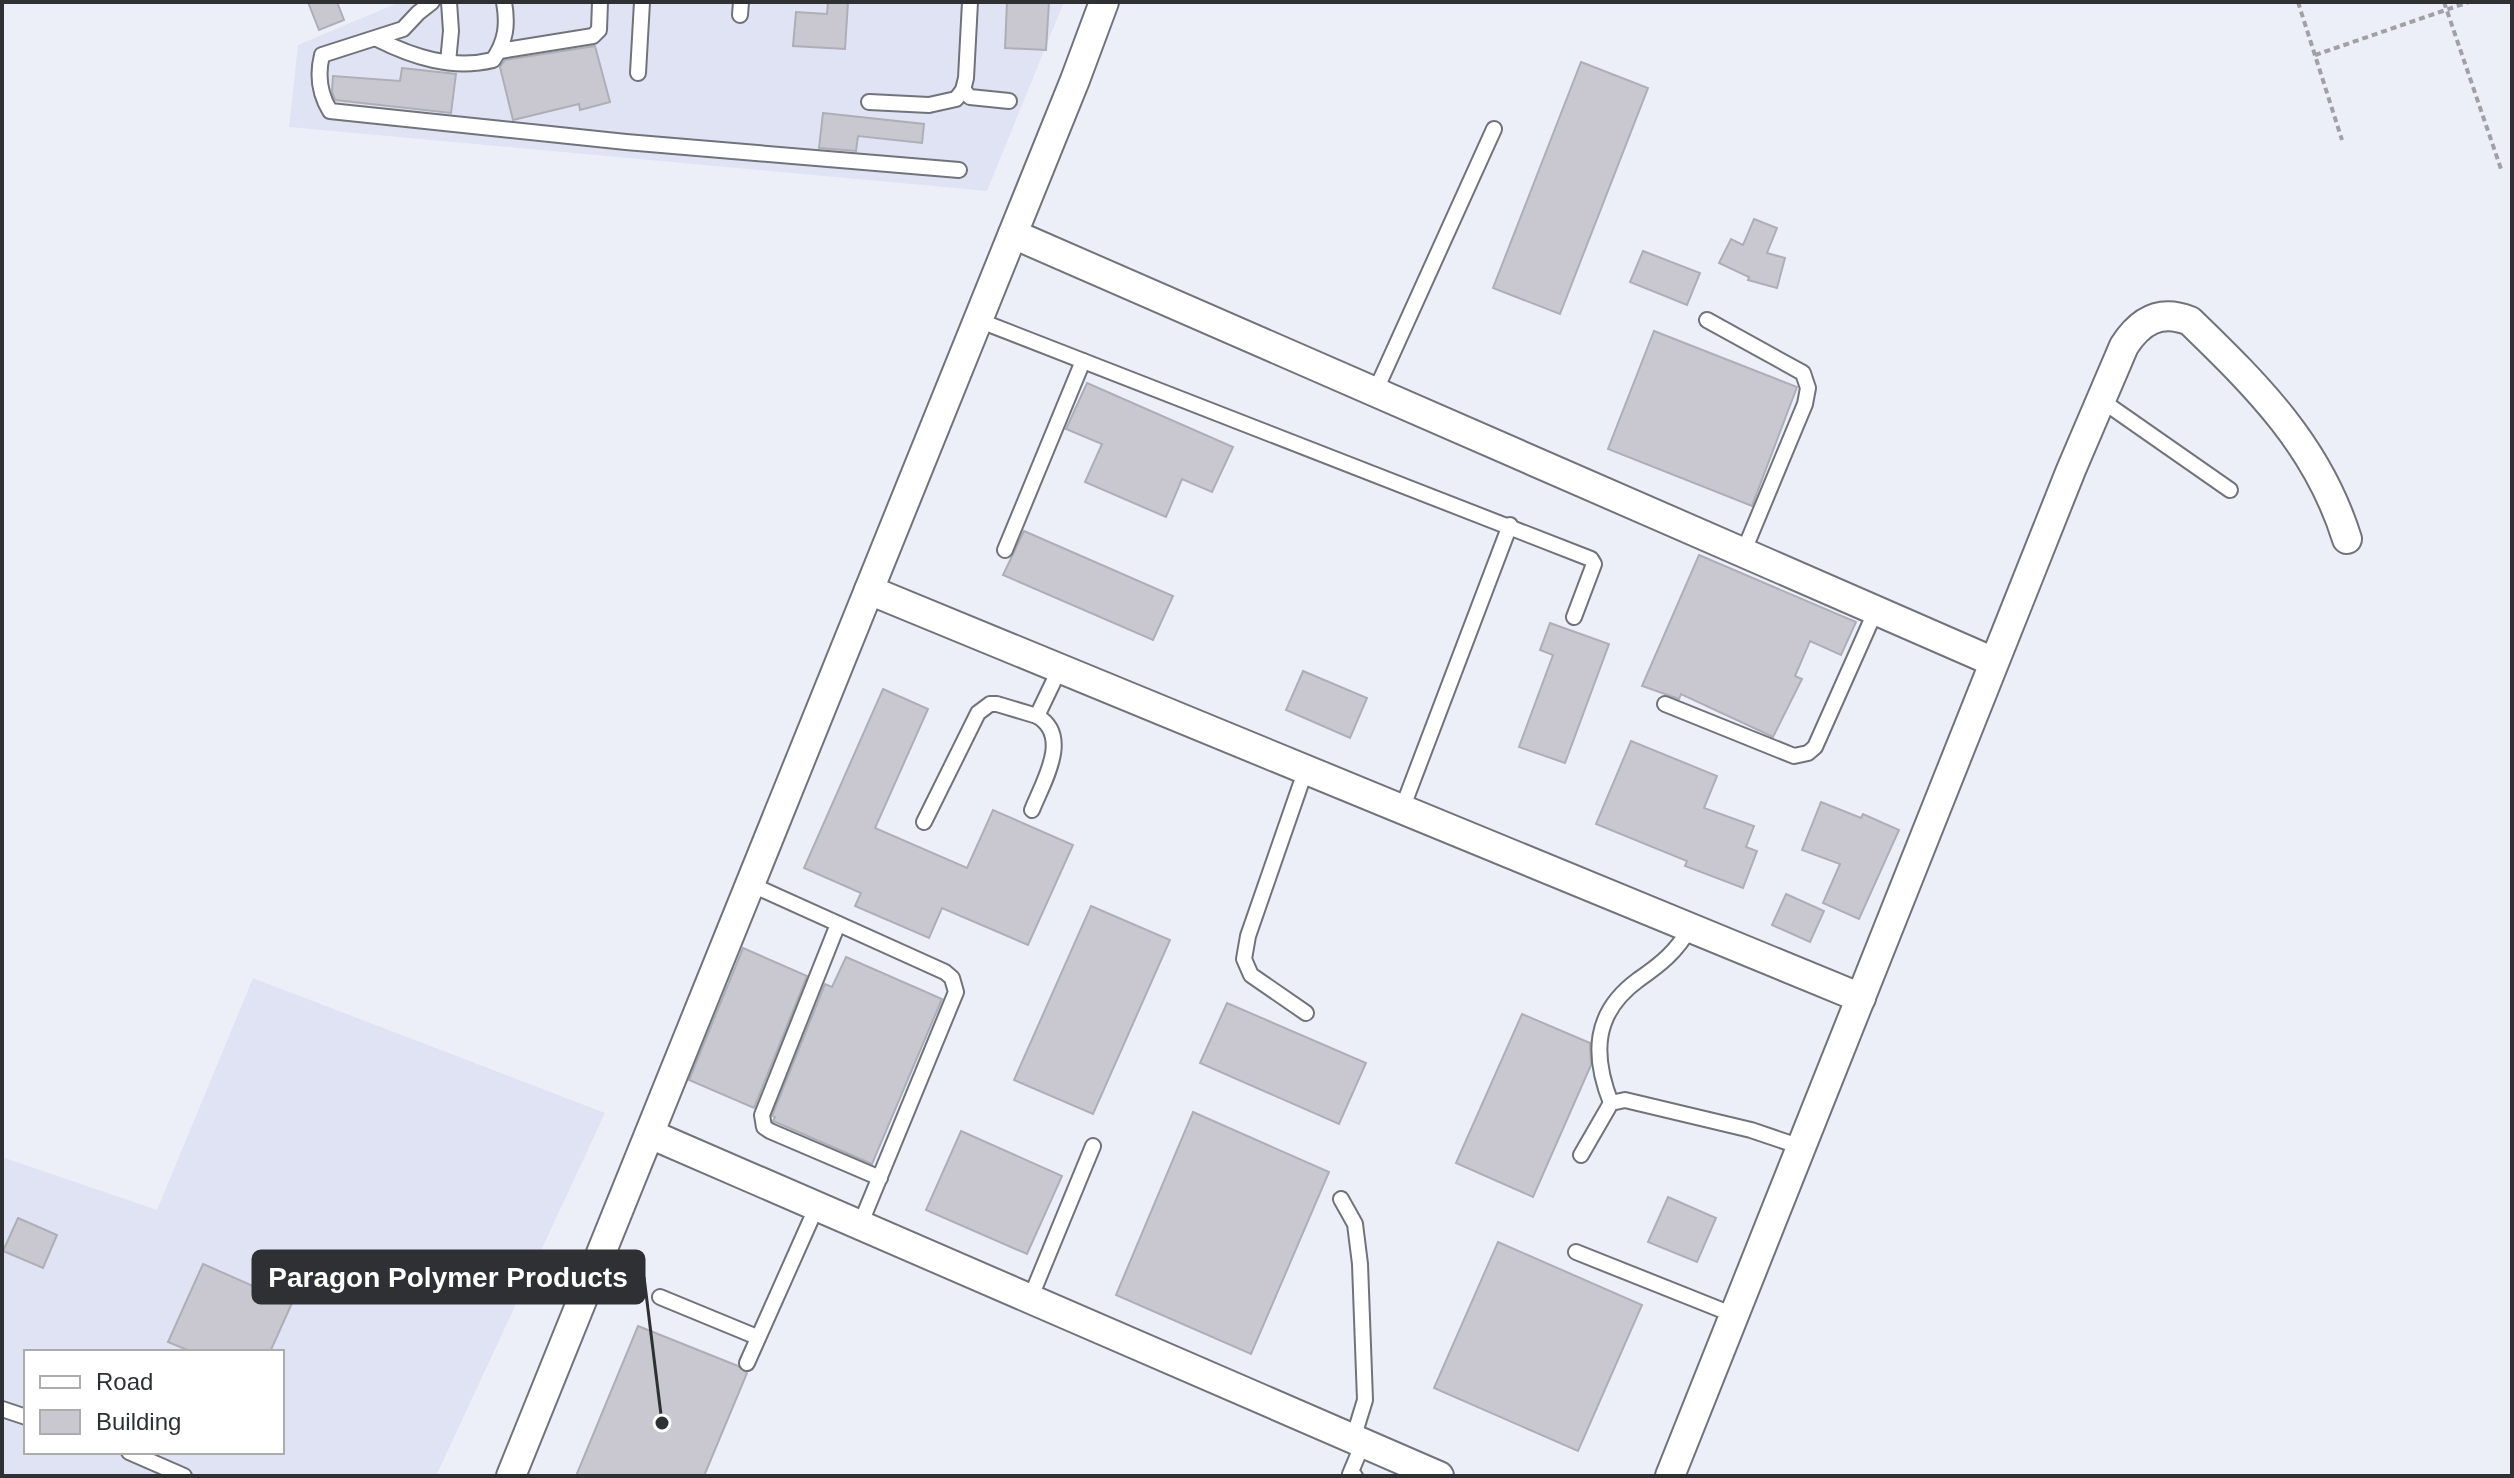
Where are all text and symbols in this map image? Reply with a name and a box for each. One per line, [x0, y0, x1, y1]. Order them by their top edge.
callout: Paragon Polymer Products [253, 1251, 644, 1303]
text: Paragon Polymer Products [268, 1262, 628, 1293]
legend [24, 1350, 284, 1454]
text: Road [96, 1368, 153, 1395]
text: Building [96, 1408, 181, 1435]

